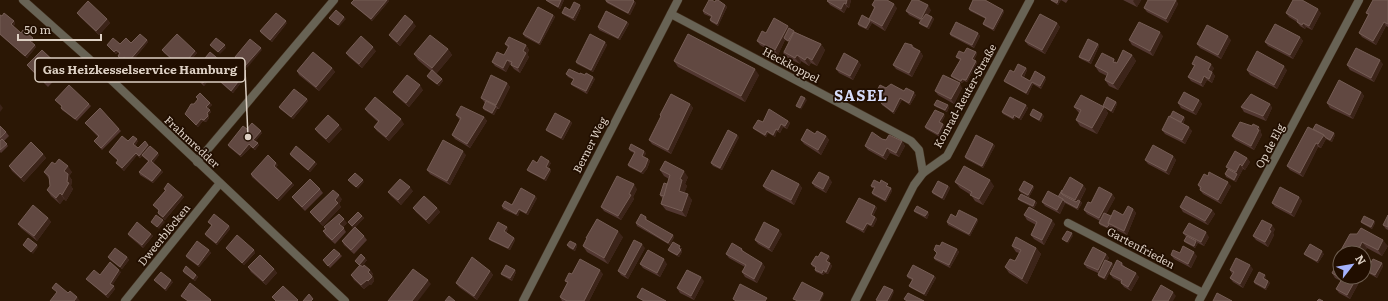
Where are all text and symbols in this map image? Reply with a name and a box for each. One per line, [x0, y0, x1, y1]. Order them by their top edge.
scale bar [18, 16, 101, 42]
text: 50 m [24, 20, 51, 38]
street label: Konrad-Reuter-Straße [929, 40, 1000, 151]
street label: Heckkoppel [760, 42, 823, 86]
callout: Gas Heizkesselservice Hamburg [35, 58, 245, 82]
text: Gas Heizkesselservice Hamburg [43, 60, 238, 78]
district label: SASEL [834, 83, 888, 106]
street label: Frahmredder [162, 111, 224, 172]
street label: Berner Weg [568, 113, 611, 175]
street label: Op de Elg [1251, 120, 1288, 171]
street label: Dweerblöcken [133, 200, 193, 269]
street label: Gartenfrieden [1105, 222, 1178, 272]
north arrow [1332, 245, 1372, 285]
text: N [1352, 251, 1371, 267]

